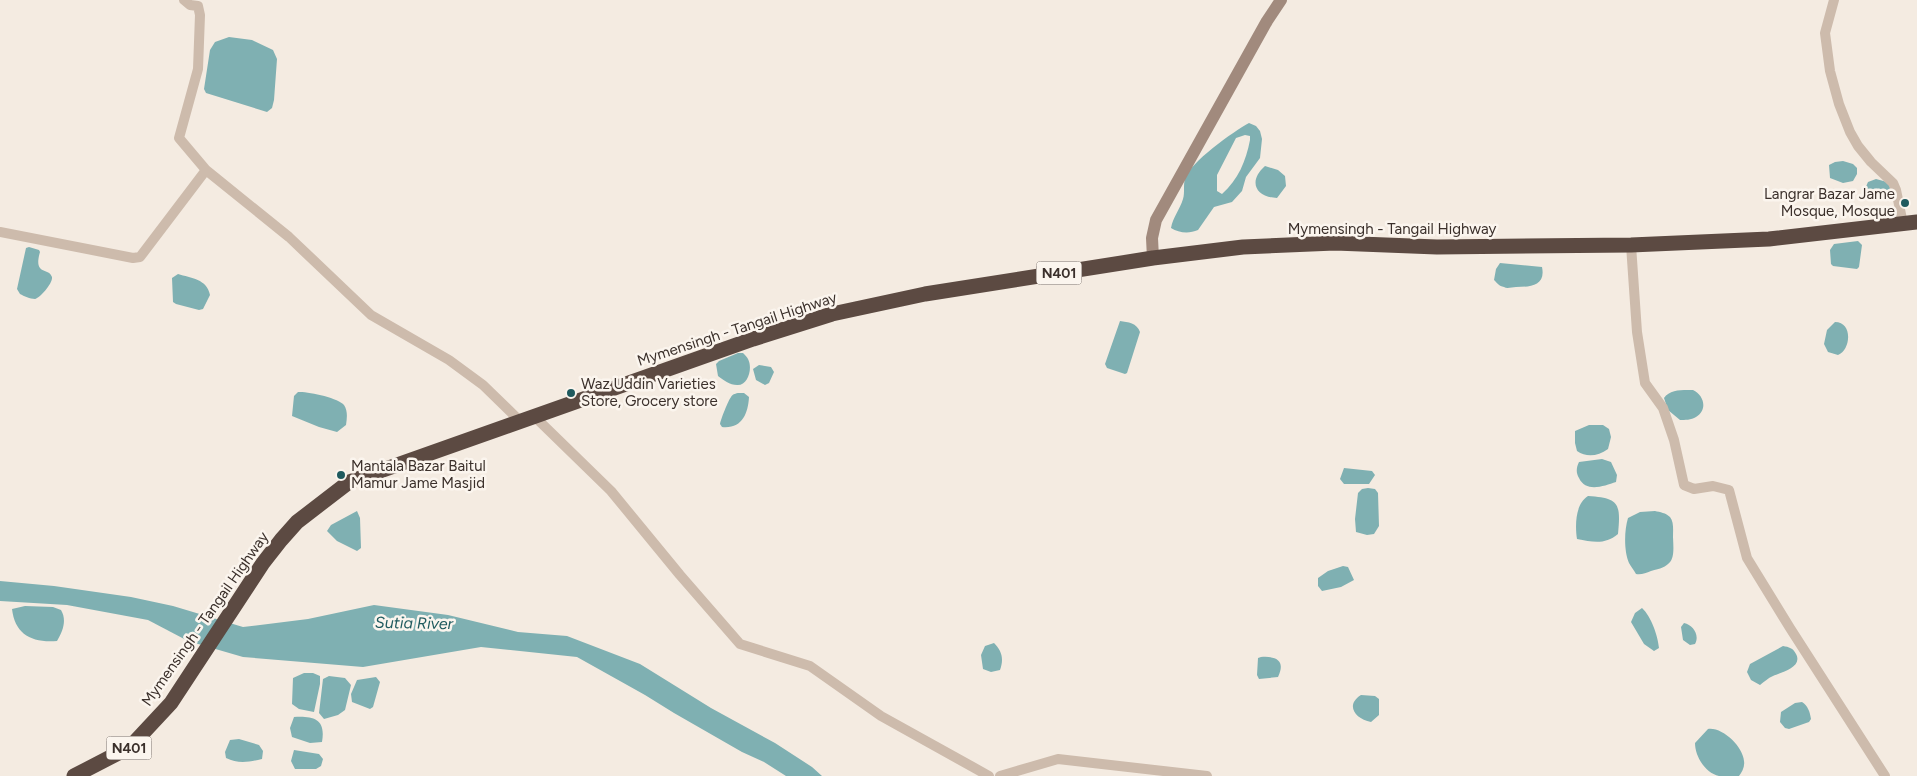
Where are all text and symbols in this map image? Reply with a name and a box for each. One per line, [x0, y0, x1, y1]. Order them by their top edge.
place label: Langrar Bazar Jame Mosque, Mosque [1764, 185, 1895, 220]
marker: Langrar Bazar Jame Mosque, Mosque [1899, 197, 1911, 209]
street label: Mymensingh - Tangail Highway [1288, 220, 1496, 238]
road number: N401 [1036, 262, 1082, 284]
street label: Mymensingh - Tangail Highway [635, 288, 839, 370]
place label: Waz Uddin Varieties Store, Grocery store [581, 375, 718, 410]
marker: Waz Uddin Varieties Store, Grocery store [565, 387, 577, 399]
place label: Mantala Bazar Baitul Mamur Jame Masjid [351, 457, 486, 492]
marker: Mantala Bazar Baitul Mamur Jame Masjid [335, 469, 347, 481]
street label: Mymensingh - Tangail Highway [138, 528, 272, 710]
water label: Sutia River [375, 613, 454, 633]
road number: N401 [106, 736, 152, 760]

